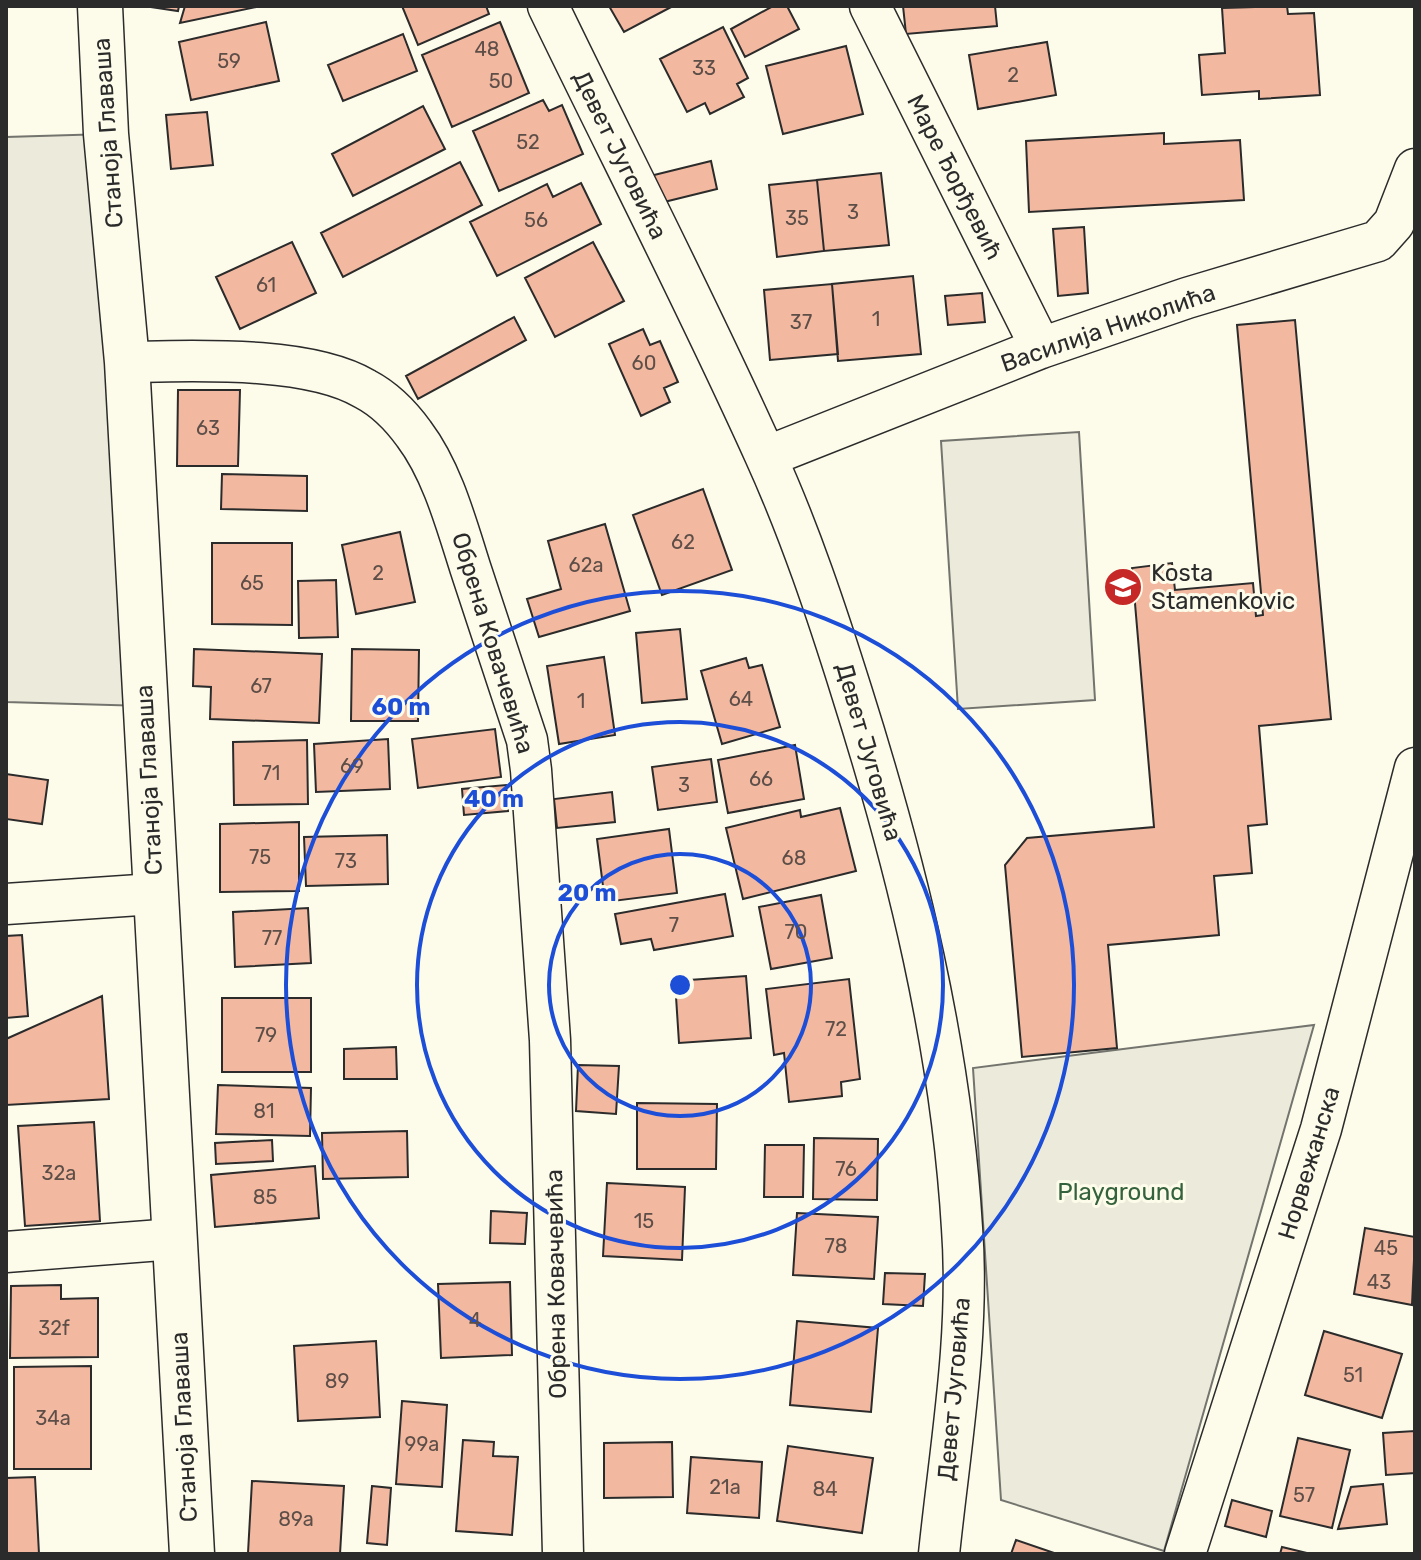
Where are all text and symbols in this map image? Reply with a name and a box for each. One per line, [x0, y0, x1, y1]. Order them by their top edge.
street label: Станоја Главаша [87, 37, 129, 229]
house number: 48 [474, 37, 500, 61]
house number: 59 [217, 49, 241, 73]
house number: 33 [692, 56, 716, 80]
house number: 2 [1007, 63, 1019, 87]
street label: Девет Југовића [567, 66, 673, 244]
house number: 50 [489, 69, 513, 93]
street label: Маре Ђорђевић [901, 90, 1009, 264]
house number: 52 [516, 130, 540, 154]
house number: 3 [847, 200, 859, 224]
house number: 35 [785, 206, 809, 230]
house number: 56 [524, 208, 548, 232]
house number: 61 [256, 273, 276, 297]
street label: Василија Николића [997, 278, 1219, 378]
house number: 1 [872, 307, 880, 331]
house number: 37 [790, 310, 812, 334]
house number: 60 [632, 351, 656, 375]
house number: 63 [196, 416, 220, 440]
street label: Обрена Ковачевића [446, 529, 540, 757]
house number: 62 [671, 530, 695, 554]
house number: 62a [569, 553, 603, 577]
place label: Kosta Stamenkovic [1151, 559, 1295, 615]
house number: 2 [372, 561, 384, 585]
school or university icon: Kosta Stamenkovic [1102, 566, 1144, 608]
house number: 65 [240, 571, 264, 595]
street label: Девет Југовића [830, 660, 908, 844]
house number: 67 [250, 674, 272, 698]
street label: Станоја Главаша [130, 684, 168, 876]
house number: 64 [729, 687, 753, 711]
house number: 1 [577, 689, 585, 713]
text: 60 m [371, 693, 431, 721]
house number: 69 [340, 754, 364, 778]
house number: 71 [262, 761, 280, 785]
house number: 66 [749, 767, 773, 791]
house number: 3 [678, 773, 690, 797]
text: 40 m [464, 785, 524, 813]
house number: 75 [249, 845, 271, 869]
house number: 68 [782, 846, 806, 870]
house number: 73 [335, 849, 357, 873]
text: 20 m [557, 879, 617, 907]
house number: 7 [669, 913, 679, 937]
house number: 70 [785, 920, 807, 944]
house number: 77 [262, 926, 282, 950]
centre of rings [666, 971, 694, 999]
house number: 72 [825, 1017, 847, 1041]
house number: 79 [255, 1023, 277, 1047]
street label: Норвежанска [1272, 1083, 1346, 1243]
house number: 81 [253, 1099, 275, 1123]
house number: 76 [835, 1157, 857, 1181]
house number: 32a [42, 1161, 76, 1185]
street label: Обрена Ковачевића [540, 1169, 572, 1399]
park label: Playground [1057, 1178, 1185, 1206]
house number: 85 [253, 1185, 277, 1209]
house number: 15 [634, 1209, 654, 1233]
house number: 78 [825, 1234, 847, 1258]
house number: 45 [1374, 1236, 1398, 1260]
house number: 43 [1367, 1270, 1391, 1294]
street label: Девет Југовића [932, 1296, 976, 1482]
house number: 4 [469, 1308, 481, 1332]
house number: 32f [38, 1316, 70, 1340]
street label: Станоја Главаша [165, 1331, 203, 1523]
house number: 51 [1343, 1363, 1363, 1387]
house number: 89 [325, 1369, 349, 1393]
house number: 34a [35, 1406, 71, 1430]
house number: 99a [405, 1432, 439, 1456]
house number: 21a [709, 1475, 741, 1499]
house number: 84 [812, 1477, 838, 1501]
house number: 57 [1293, 1483, 1315, 1507]
house number: 89a [278, 1507, 314, 1531]

